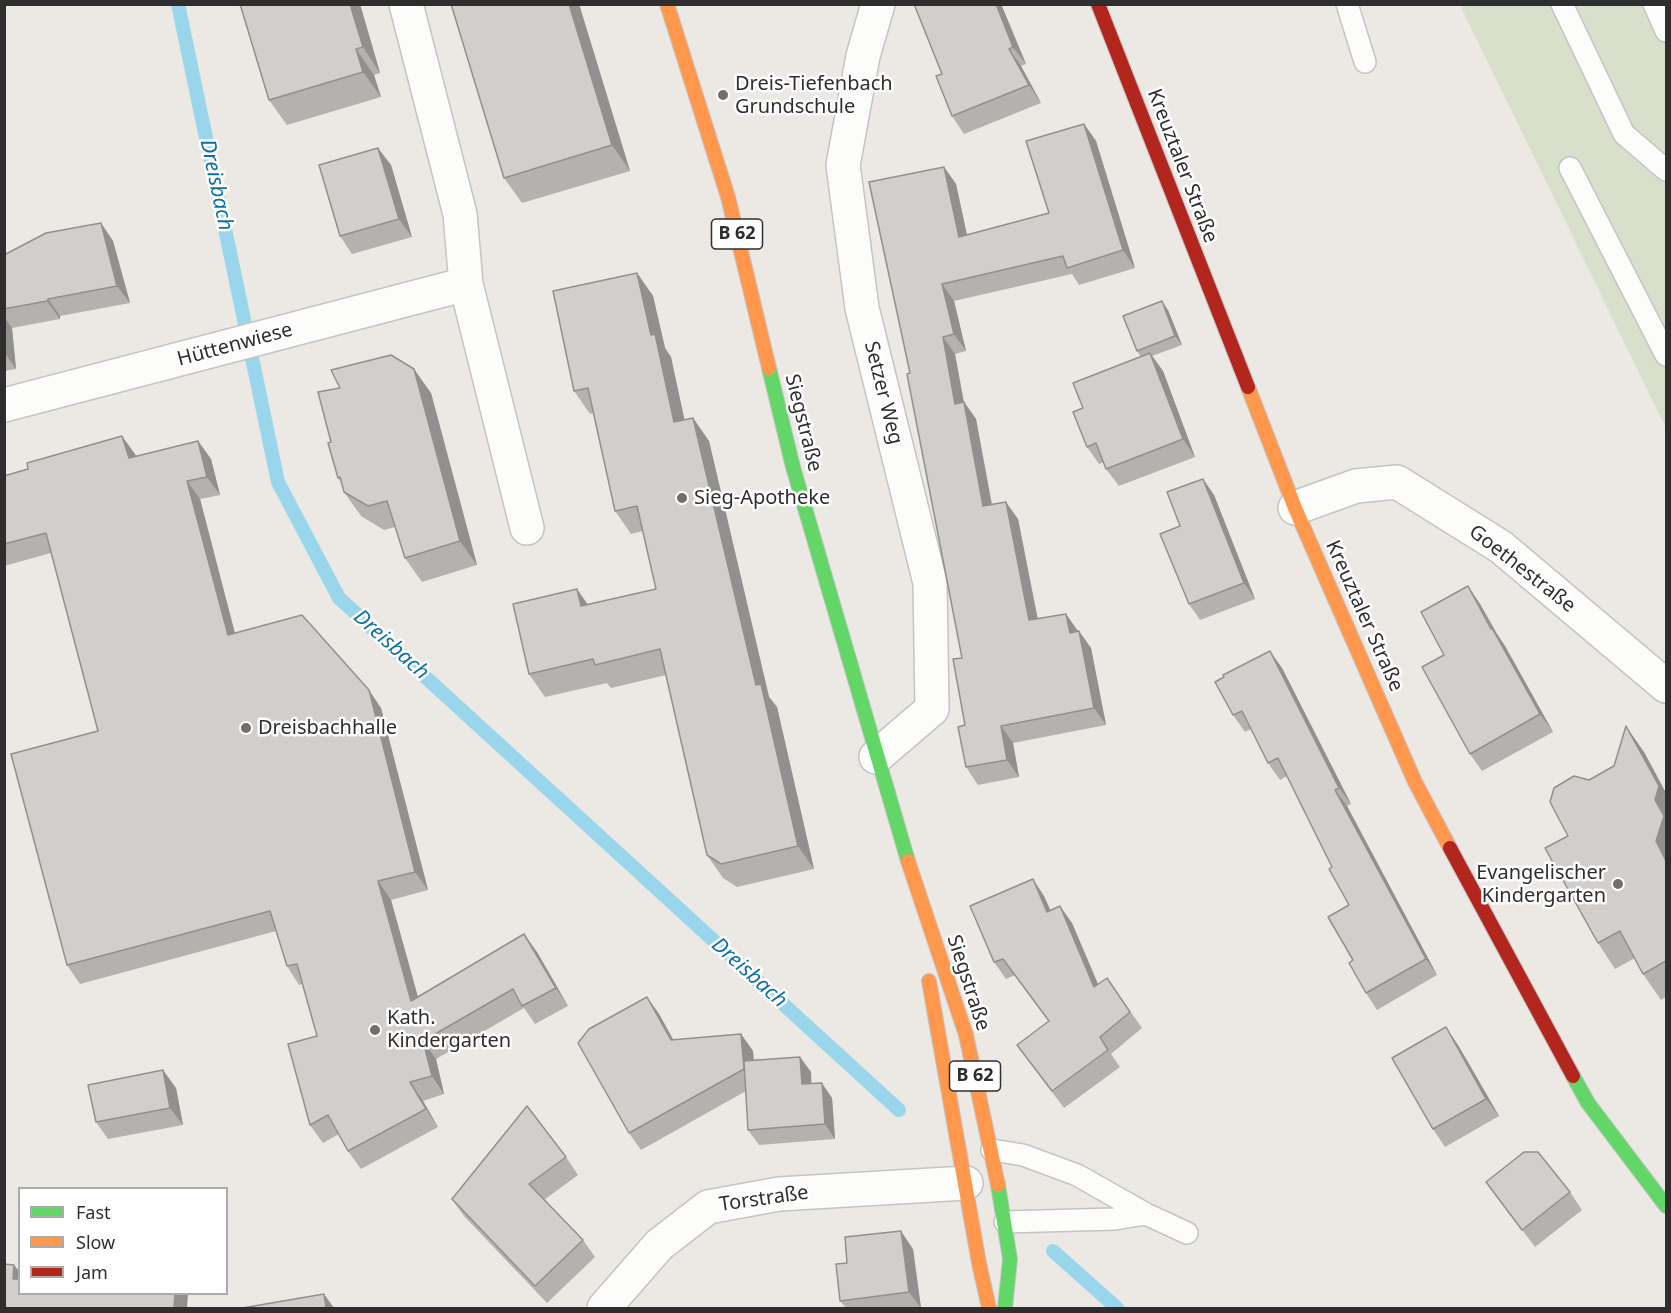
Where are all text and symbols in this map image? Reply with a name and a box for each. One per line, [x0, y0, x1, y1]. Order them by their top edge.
place label: Dreis-Tiefenbach Grundschule [735, 72, 893, 119]
street label: Kreuztaler Straße [1142, 86, 1222, 246]
marker: Dreis-Tiefenbach Grundschule [716, 88, 730, 102]
water label: Dreisbach [194, 137, 238, 233]
road number: B 62 [712, 219, 762, 249]
street label: Hüttenwiese [175, 318, 295, 372]
street label: Setzer Weg [859, 339, 907, 447]
street label: Siegstraße [779, 372, 827, 474]
place label: Sieg-Apotheke [694, 486, 830, 510]
marker: Sieg-Apotheke [675, 491, 689, 505]
street label: Goethestraße [1464, 520, 1580, 618]
street label: Kreuztaler Straße [1320, 537, 1408, 695]
water label: Dreisbach [348, 605, 434, 685]
place label: Dreisbachhalle [258, 716, 397, 740]
marker: Dreisbachhalle [239, 721, 253, 735]
place label: Evangelischer Kindergarten [1476, 861, 1606, 908]
marker: Evangelischer Kindergarten [1611, 877, 1625, 891]
street label: Siegstraße [941, 932, 995, 1034]
water label: Dreisbach [706, 933, 792, 1013]
place label: Kath. Kindergarten [387, 1006, 511, 1053]
marker: Kath. Kindergarten [368, 1023, 382, 1037]
road number: B 62 [950, 1061, 1000, 1091]
street label: Torstraße [718, 1181, 810, 1217]
legend [18, 1187, 228, 1295]
text: Fast [76, 1200, 111, 1224]
text: Slow [76, 1230, 115, 1254]
text: Jam [76, 1260, 108, 1284]

